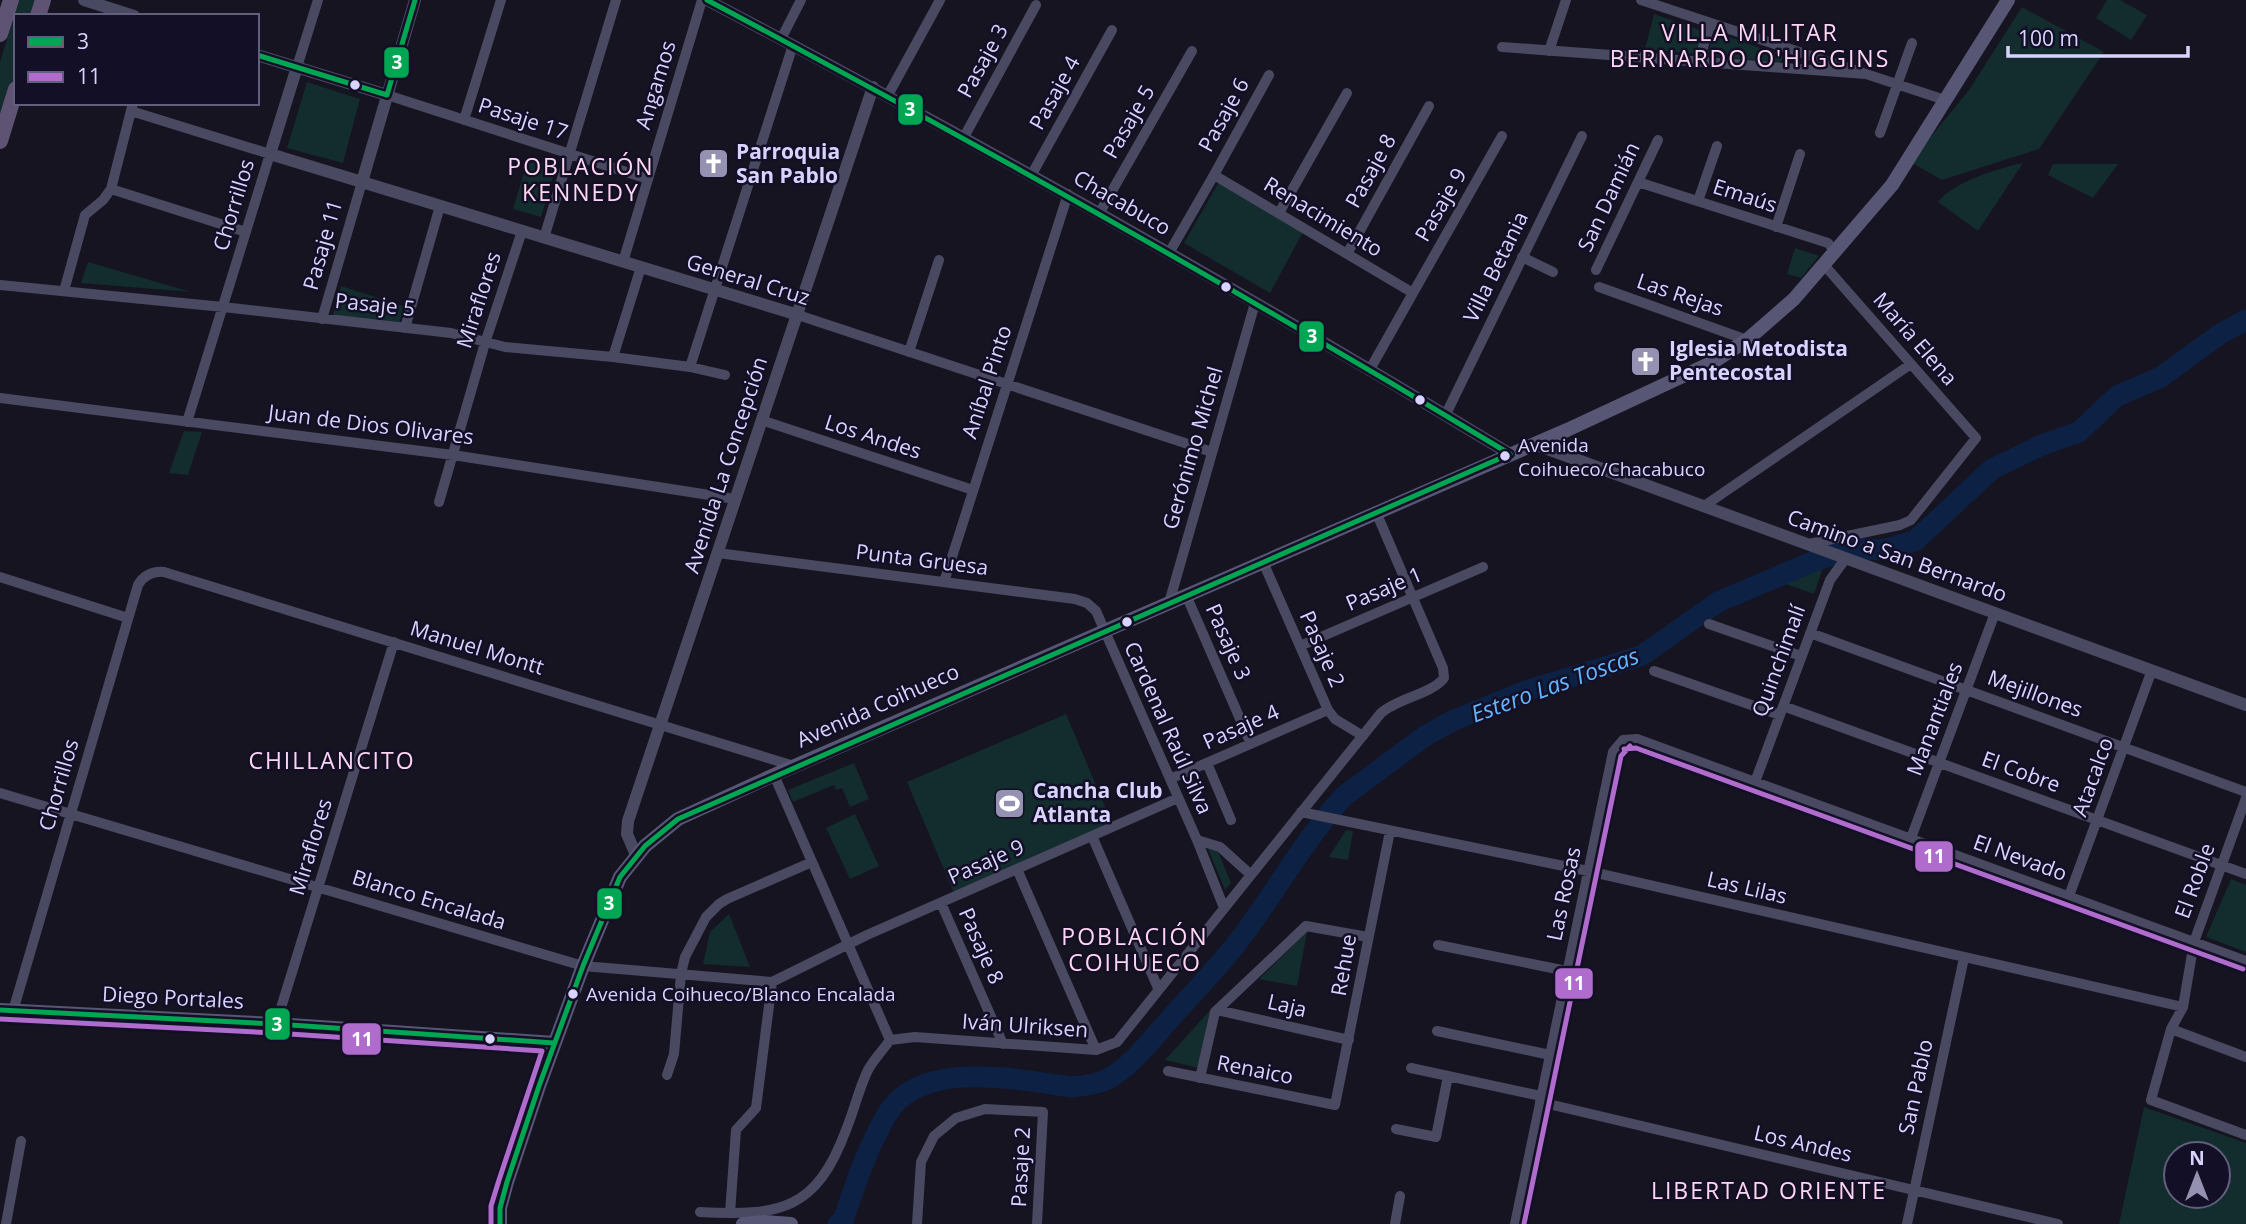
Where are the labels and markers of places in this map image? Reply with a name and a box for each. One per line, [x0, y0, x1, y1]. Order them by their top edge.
unlabelled marker [348, 78, 362, 92]
place label: Parroquia San Pablo [736, 137, 840, 189]
church icon: Parroquia San Pablo [696, 147, 730, 181]
unlabelled marker [1219, 280, 1233, 294]
place label: Iglesia Metodista Pentecostal [1669, 334, 1848, 386]
church icon: Iglesia Metodista Pentecostal [1629, 344, 1663, 378]
unlabelled marker [1413, 393, 1427, 407]
place label: Avenida Coihueco/Chacabuco [1518, 432, 1705, 482]
marker: Avenida Coihueco/Chacabuco [1498, 449, 1512, 463]
unlabelled marker [1120, 615, 1134, 629]
place label: Cancha Club Atlanta [1033, 776, 1163, 828]
sports icon: Cancha Club Atlanta [993, 786, 1027, 820]
place label: Avenida Coihueco/Blanco Encalada [586, 981, 896, 1007]
marker: Avenida Coihueco/Blanco Encalada [566, 987, 580, 1001]
unlabelled marker [483, 1032, 497, 1046]

